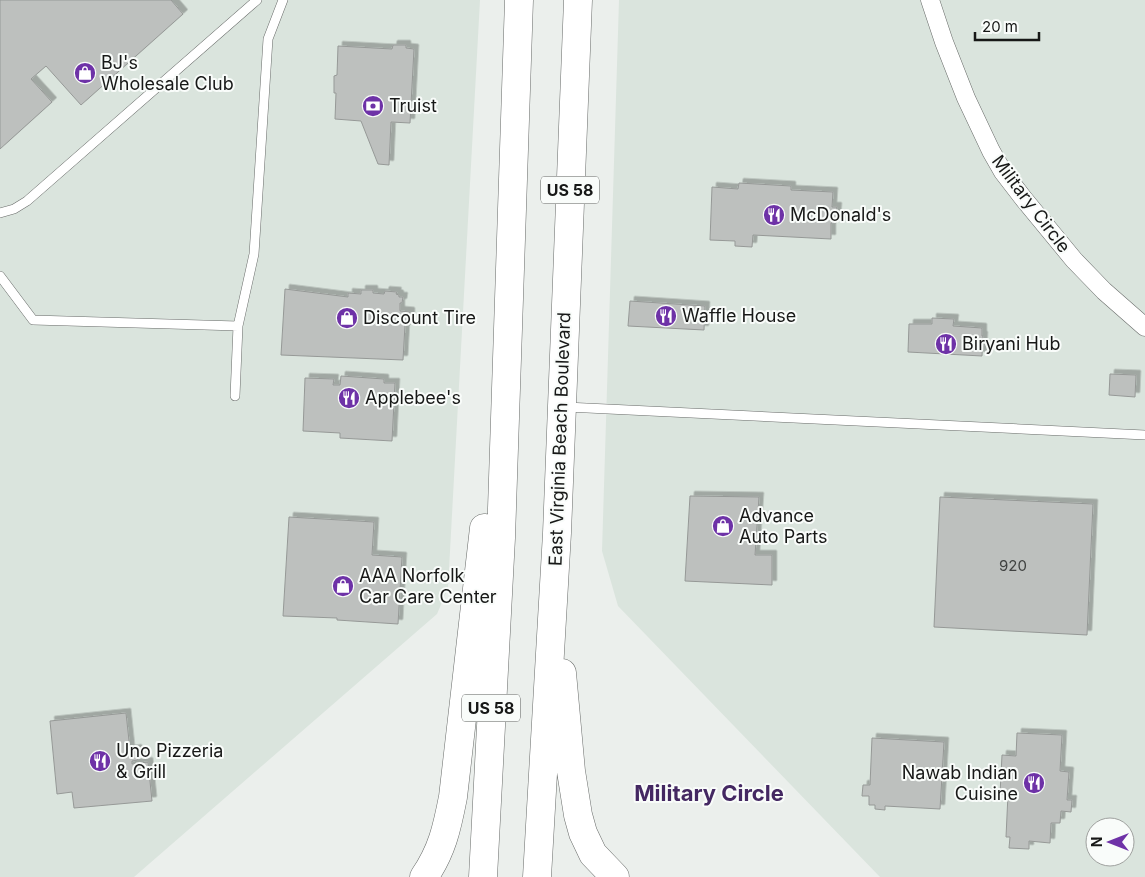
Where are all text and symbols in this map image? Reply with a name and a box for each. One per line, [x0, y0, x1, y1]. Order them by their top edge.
scale bar [975, 10, 1039, 42]
text: 20 m [982, 17, 1018, 36]
place label: BJ's Wholesale Club [101, 52, 234, 94]
shop icon: BJ's Wholesale Club [73, 61, 97, 85]
bank icon: Truist [361, 94, 385, 118]
place label: Truist [389, 95, 437, 116]
street label: Military Circle [988, 151, 1075, 257]
road number: US 58 [541, 176, 599, 204]
restaurant icon: McDonald's [762, 203, 786, 227]
place label: McDonald's [790, 204, 891, 225]
restaurant icon: Waffle House [654, 304, 678, 328]
place label: Waffle House [682, 305, 796, 326]
shop icon: Discount Tire [335, 306, 359, 330]
place label: Discount Tire [363, 307, 476, 328]
street label: East Virginia Beach Boulevard [545, 312, 574, 566]
restaurant icon: Biryani Hub [934, 332, 958, 356]
place label: Biryani Hub [962, 333, 1060, 354]
restaurant icon: Applebee's [337, 386, 361, 410]
place label: Applebee's [365, 387, 461, 408]
place label: Advance Auto Parts [739, 505, 828, 547]
shop icon: Advance Auto Parts [711, 514, 735, 538]
house number: 920 [999, 556, 1027, 575]
place label: AAA Norfolk Car Care Center [359, 565, 497, 607]
shop icon: AAA Norfolk Car Care Center [331, 574, 355, 598]
road number: US 58 [462, 694, 520, 721]
place label: Uno Pizzeria & Grill [116, 740, 223, 782]
restaurant icon: Uno Pizzeria & Grill [88, 749, 112, 773]
place label: Nawab Indian Cuisine [902, 762, 1018, 804]
restaurant icon: Nawab Indian Cuisine [1022, 771, 1046, 795]
district label: Military Circle [634, 780, 784, 806]
north arrow [1085, 817, 1135, 867]
text: N [1088, 837, 1105, 847]

